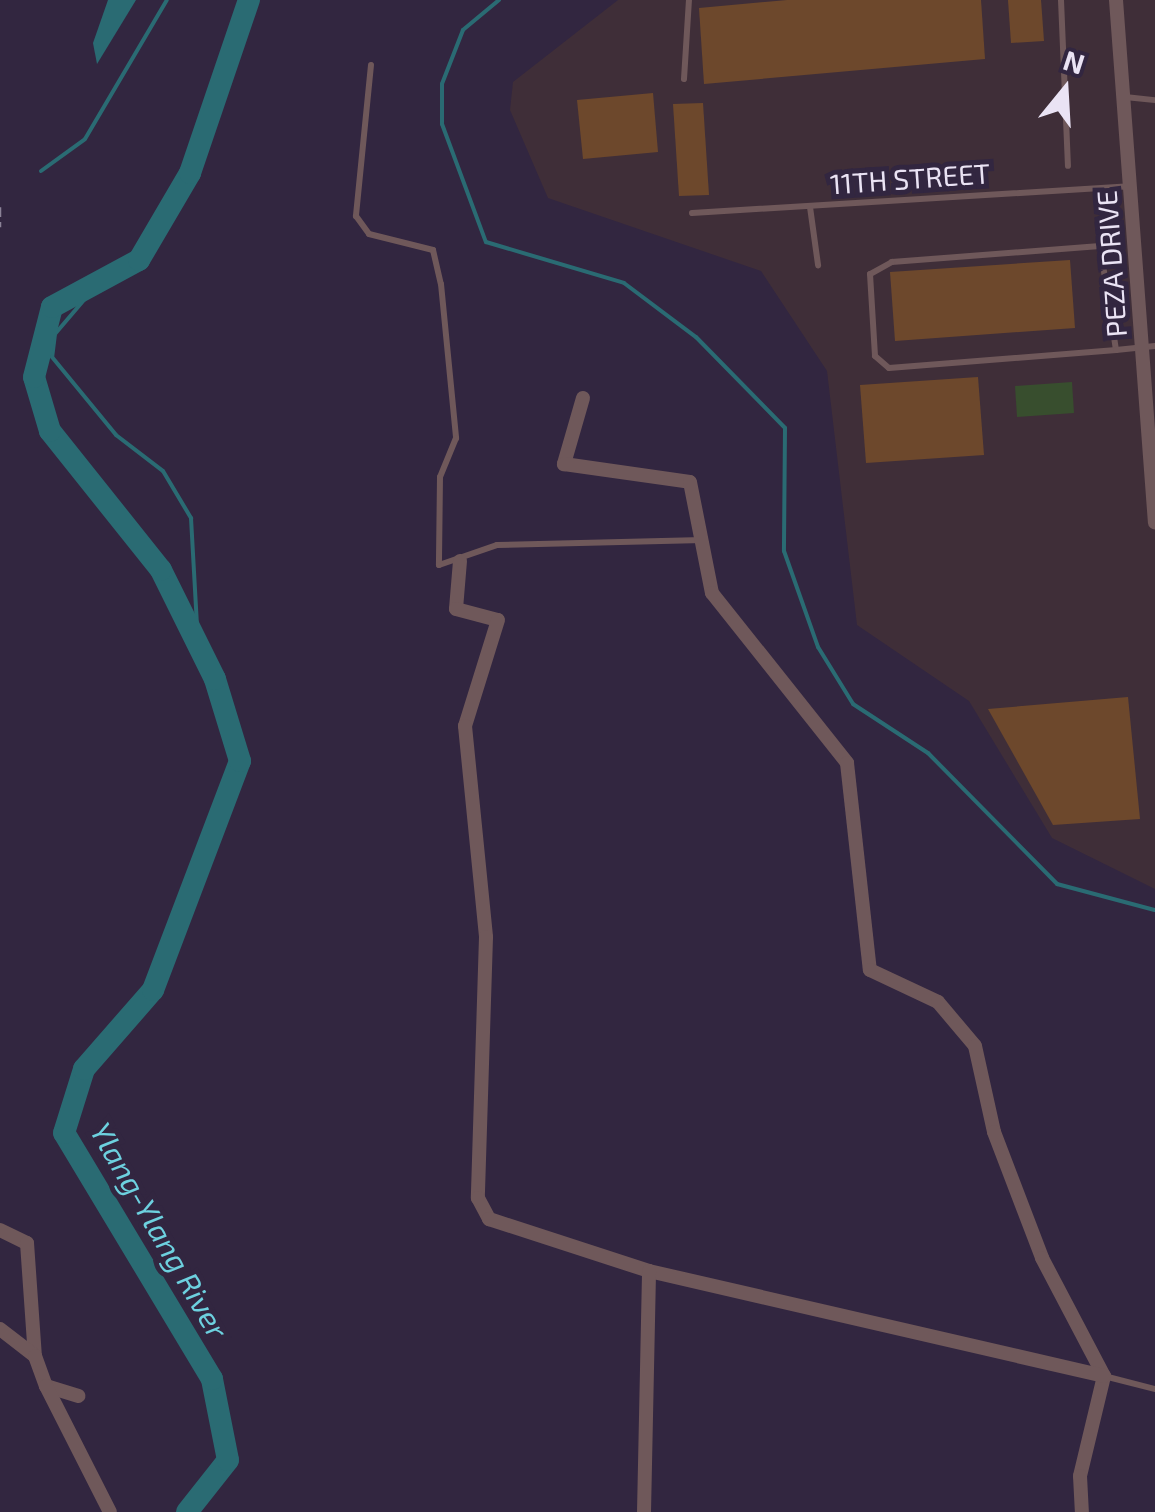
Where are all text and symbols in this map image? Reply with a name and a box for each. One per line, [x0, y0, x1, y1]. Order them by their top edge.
north arrow [1015, 40, 1115, 140]
text: N [1059, 42, 1089, 81]
street label: 11TH STREET [829, 156, 991, 200]
street label: PEZA DRIVE [1089, 189, 1133, 339]
water label: Ylang-Ylang River [84, 1116, 236, 1344]

